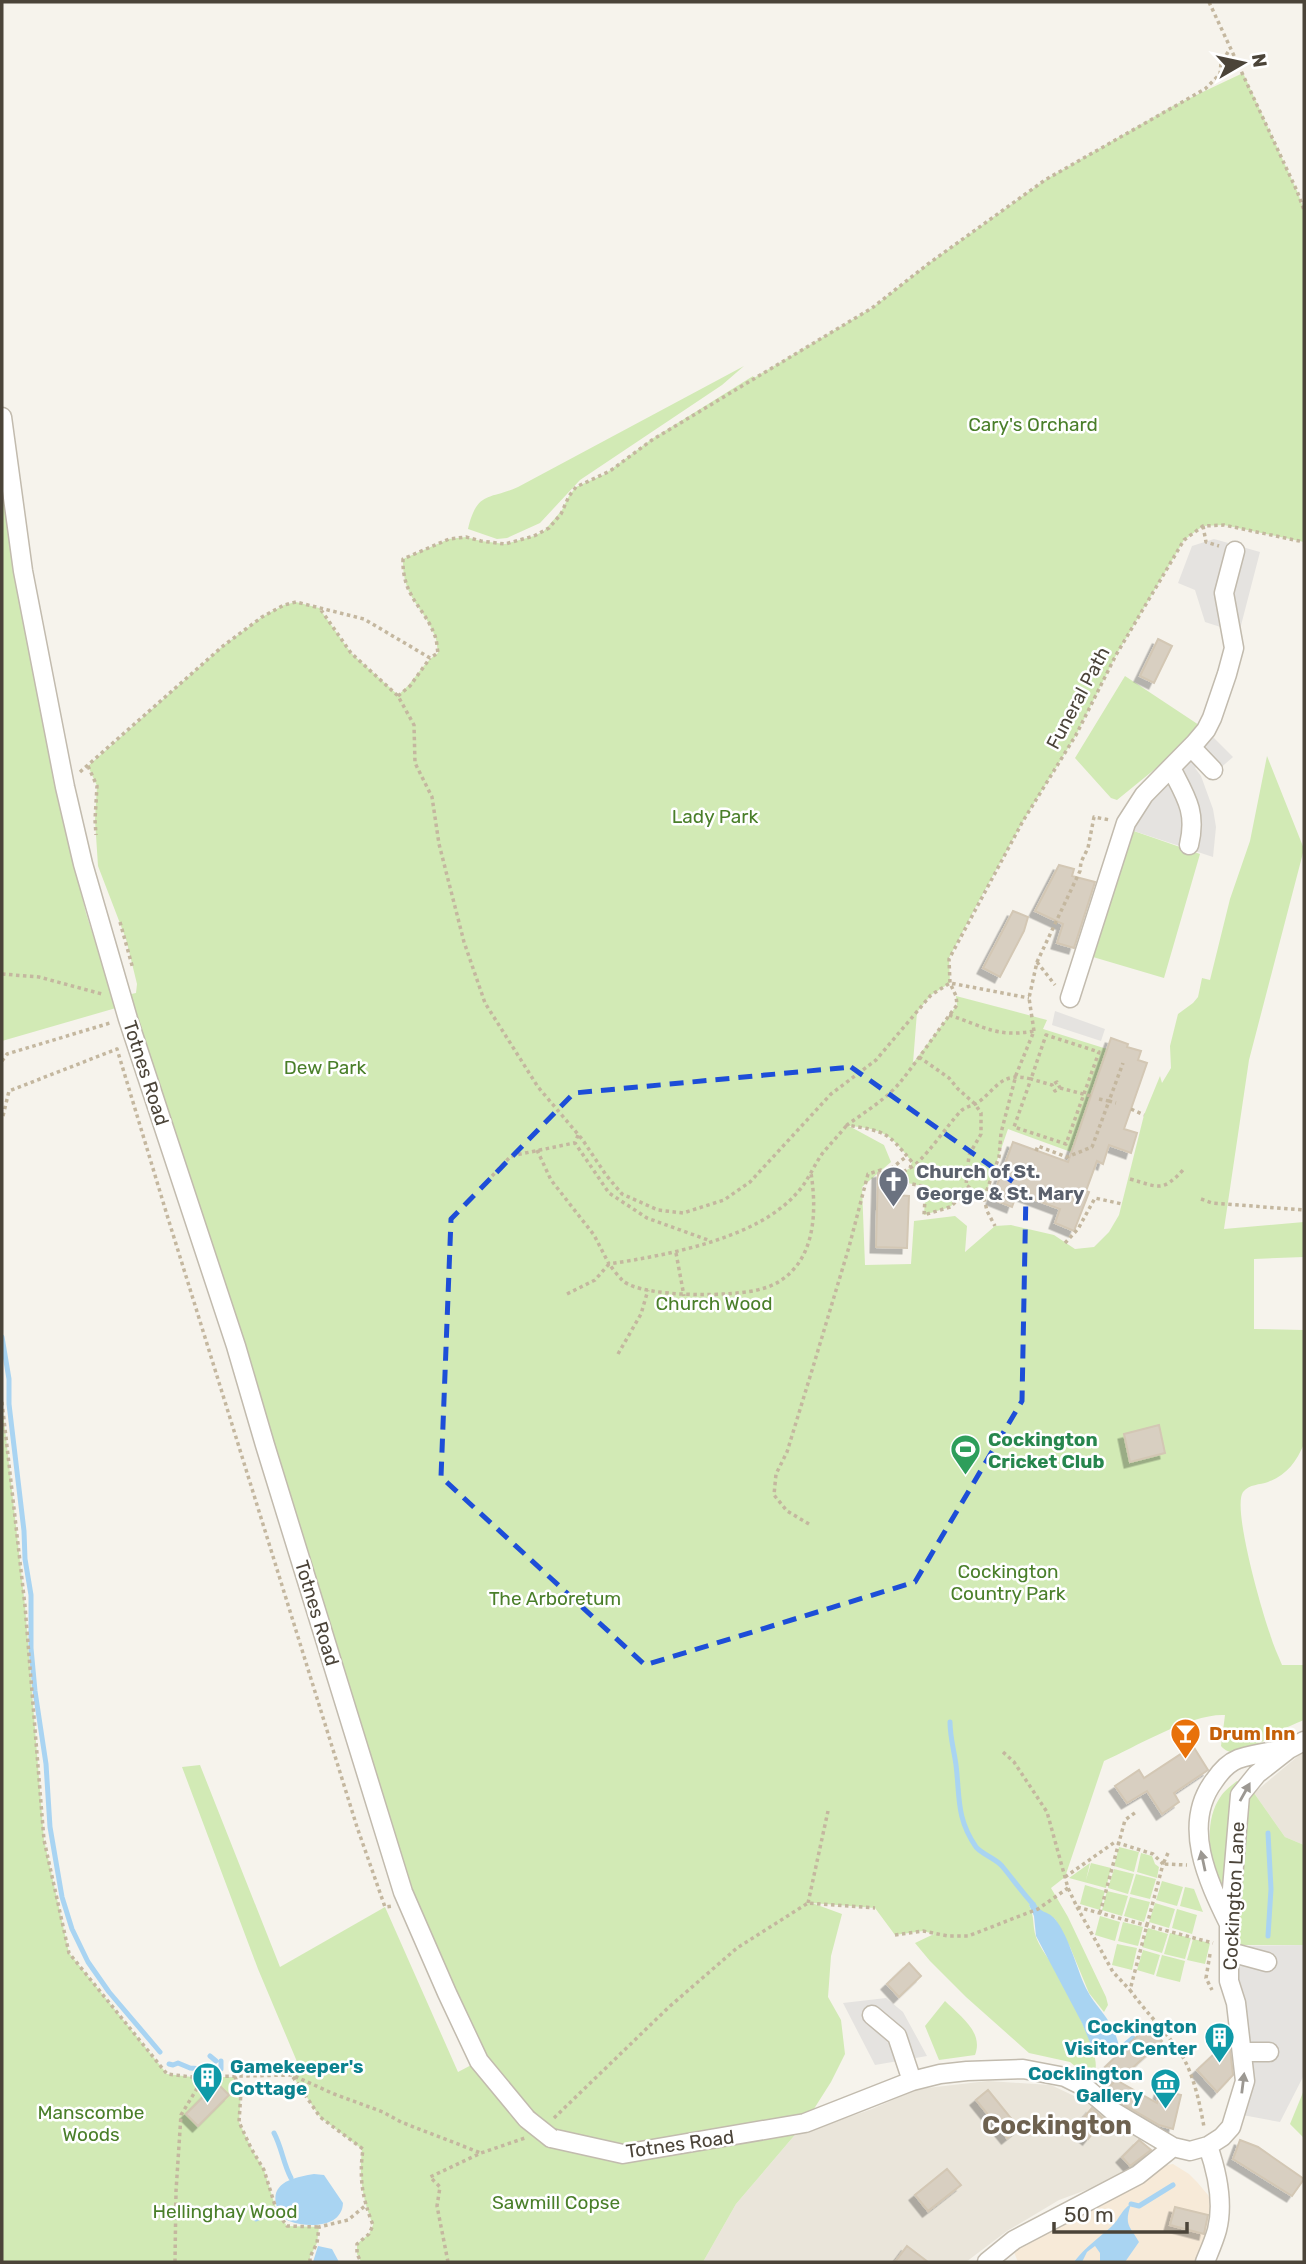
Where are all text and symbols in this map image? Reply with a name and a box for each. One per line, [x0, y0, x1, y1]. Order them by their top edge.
north arrow [1208, 28, 1278, 98]
text: N [1247, 52, 1272, 69]
park label: Cary's Orchard [968, 413, 1098, 436]
street label: Funeral Path [1041, 643, 1115, 753]
park label: Lady Park [672, 805, 759, 828]
street label: Totnes Road [118, 1018, 174, 1128]
park label: Dew Park [284, 1056, 366, 1079]
place label: Church of St. George & St. Mary [916, 1160, 1085, 1205]
church icon: Church of St. George & St. Mary [876, 1165, 910, 1209]
park label: Church Wood [655, 1292, 773, 1315]
place label: Cockington Cricket Club [988, 1428, 1104, 1473]
sports icon: Cockington Cricket Club [948, 1433, 982, 1477]
street label: Totnes Road [290, 1558, 344, 1668]
park label: Cockington Country Park [950, 1560, 1066, 1605]
park label: The Arboretum [489, 1587, 621, 1610]
bar icon: Drum Inn [1169, 1716, 1203, 1760]
place label: Drum Inn [1209, 1722, 1295, 1745]
one-way arrow [1239, 1782, 1251, 1801]
street label: Cockington Lane [1219, 1821, 1249, 1971]
one-way arrow [1198, 1850, 1209, 1872]
place label: Cockington Visitor Center [1064, 2015, 1197, 2060]
building icon: Cockington Visitor Center [1203, 2020, 1237, 2064]
place label: Gamekeeper's Cottage [230, 2055, 364, 2100]
building icon: Gamekeeper's Cottage [190, 2060, 224, 2104]
place label: Cocklington Gallery [1028, 2062, 1144, 2107]
museum icon: Cocklington Gallery [1149, 2067, 1183, 2111]
one-way arrow [1238, 2072, 1249, 2094]
park label: Manscombe Woods [37, 2101, 145, 2146]
district label: Cockington [982, 2110, 1132, 2141]
street label: Totnes Road [624, 2125, 736, 2163]
scale bar [1054, 2190, 1187, 2234]
park label: Sawmill Copse [492, 2191, 620, 2214]
park label: Hellinghay Wood [152, 2200, 298, 2223]
text: 50 m [1064, 2202, 1114, 2227]

